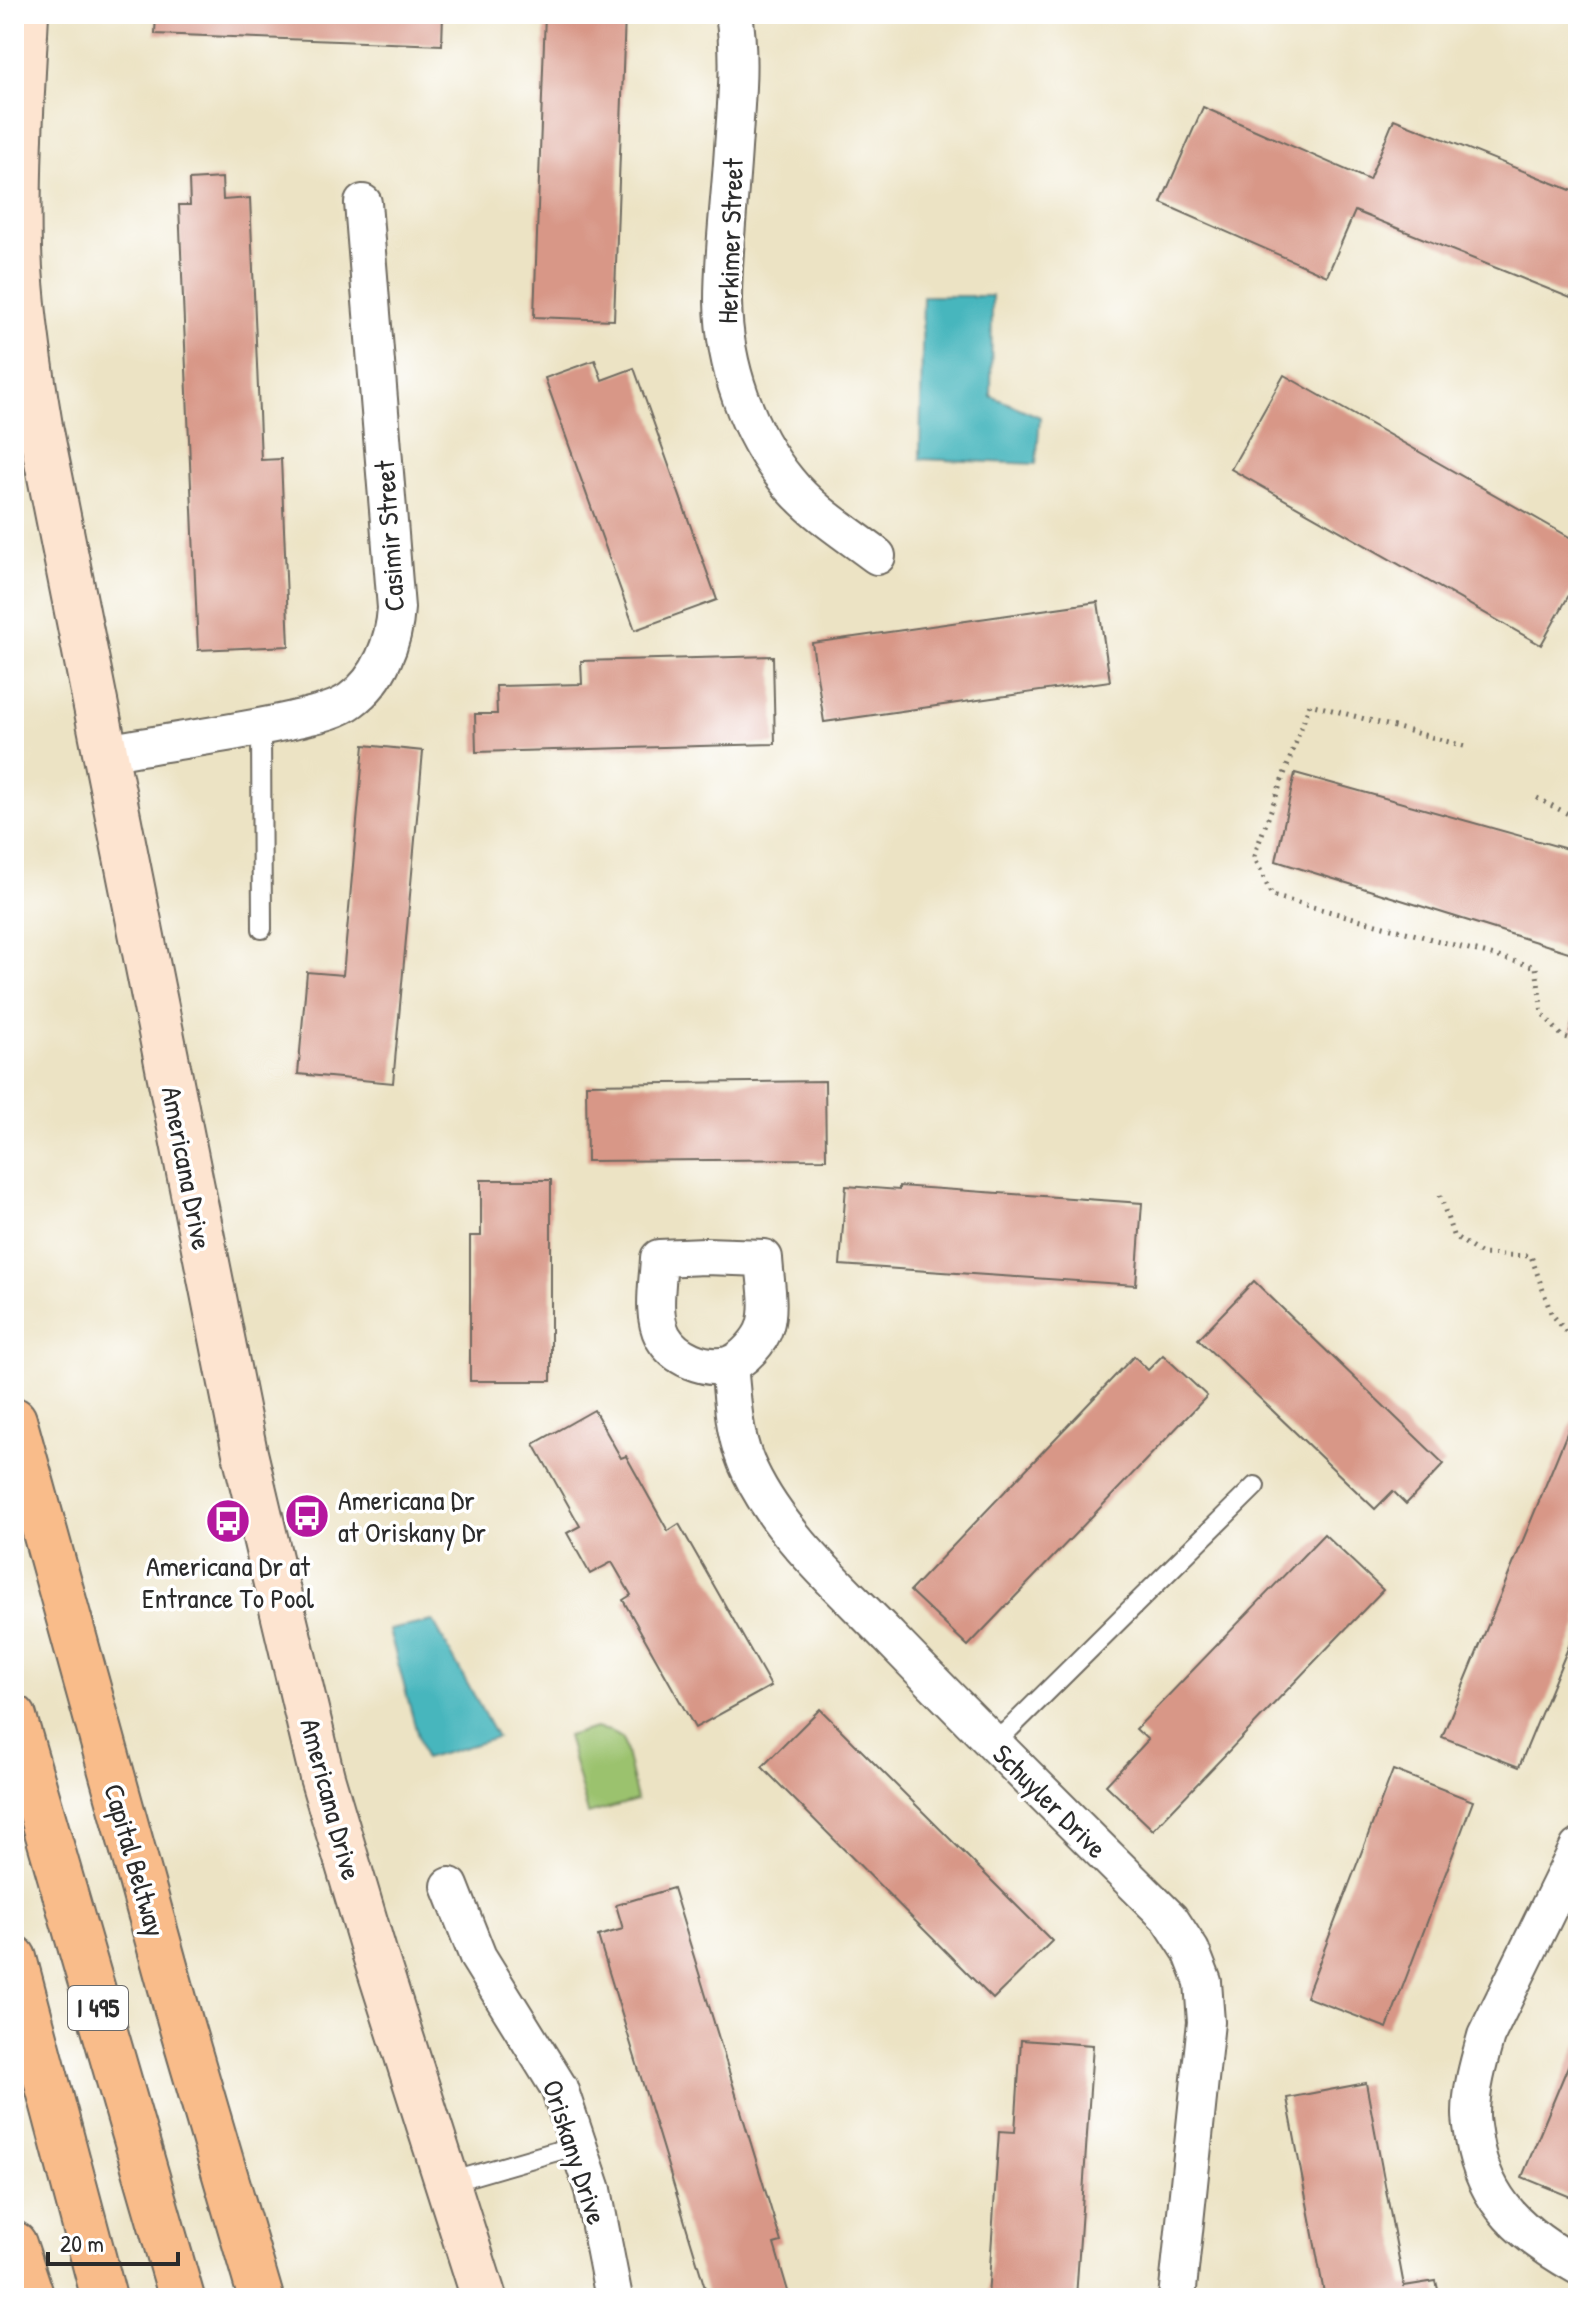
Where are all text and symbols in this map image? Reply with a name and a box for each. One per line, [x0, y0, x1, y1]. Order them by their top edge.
street label: Herkimer Street [708, 157, 752, 324]
street label: Casimir Street [365, 459, 413, 613]
street label: Americana Drive [153, 1083, 221, 1253]
place label: Americana Dr at Oriskany Dr [338, 1481, 486, 1551]
bus stop icon: Americana Dr at Oriskany Dr [283, 1492, 331, 1540]
bus stop icon: Americana Dr at Entrance To Pool [204, 1497, 252, 1545]
place label: Americana Dr at Entrance To Pool [142, 1547, 314, 1617]
street label: Americana Drive [291, 1714, 371, 1884]
street label: Schuyler Drive [985, 1736, 1115, 1866]
street label: Capital Beltway [95, 1779, 175, 1941]
road number: I 495 [68, 1986, 128, 2030]
street label: Oriskany Drive [534, 2075, 616, 2229]
scale bar [48, 2216, 178, 2266]
text: 20 m [60, 2227, 104, 2259]

